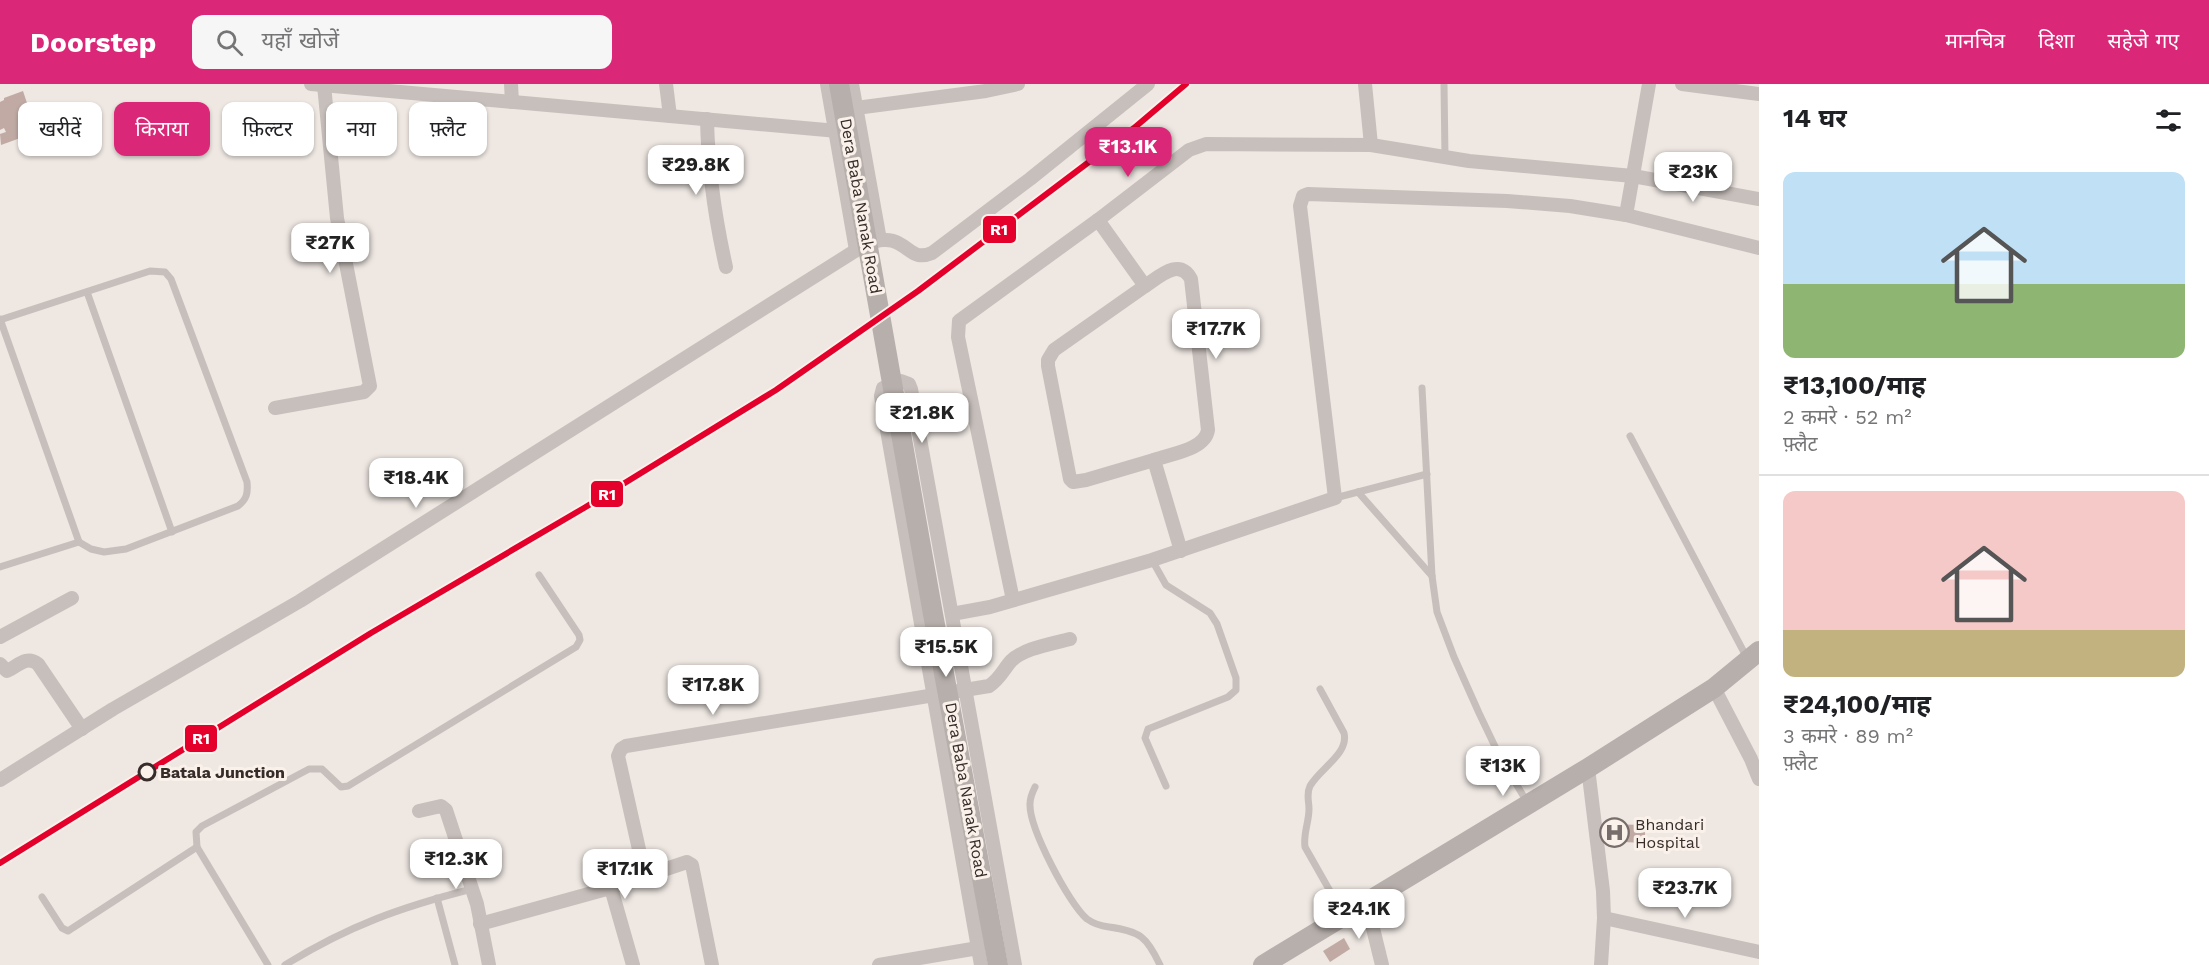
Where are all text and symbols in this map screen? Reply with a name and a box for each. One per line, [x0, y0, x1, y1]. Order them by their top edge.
search box [192, 15, 612, 69]
text: Doorstep [30, 26, 156, 59]
icon: search [213, 26, 246, 59]
text: यहाँ खोजें [261, 28, 339, 53]
text: मानचित्र [1945, 28, 2005, 53]
text: दिशा [2038, 28, 2074, 53]
text: सहेजे गए [2107, 28, 2179, 53]
chip: खरीदें [18, 102, 102, 156]
chip: किराया [114, 102, 210, 156]
chip: फ़िल्टर [222, 102, 314, 156]
chip: नया [326, 102, 397, 156]
chip: फ़्लैट [409, 102, 487, 156]
text: 14 घर [1783, 103, 1847, 133]
icon: filters [2152, 104, 2185, 137]
street label: Dera Baba Nanak Road [836, 117, 886, 295]
pin: ₹13.1K [1079, 127, 1177, 178]
text: ₹13.1K [1099, 134, 1157, 158]
pin: ₹29.8K [647, 145, 745, 196]
text: ₹29.8K [662, 152, 730, 176]
pin: ₹23K [1657, 152, 1729, 203]
text: ₹23K [1668, 159, 1718, 183]
icon: home [1930, 211, 2038, 319]
line badge: R1 [982, 215, 1017, 244]
text: R1 [990, 220, 1008, 239]
pin: ₹27K [294, 223, 366, 274]
text: ₹27K [305, 230, 355, 254]
pin: ₹17.7K [1167, 309, 1265, 360]
text: ₹17.7K [1186, 316, 1246, 340]
text: ₹13,100/माह [1783, 370, 1926, 400]
pin: ₹21.8K [873, 393, 971, 444]
text: ₹21.8K [890, 400, 954, 424]
text: 2 कमरे · 52 m² [1783, 405, 1912, 429]
text: फ़्लैट [1783, 432, 1818, 456]
pin: ₹18.4K [367, 458, 465, 509]
text: ₹18.4K [383, 465, 449, 489]
line badge: R1 [590, 480, 624, 508]
text: R1 [598, 485, 616, 504]
icon: home [1930, 530, 2038, 638]
pin: ₹15.5K [897, 627, 995, 678]
text: ₹15.5K [914, 634, 978, 658]
pin: ₹17.8K [664, 665, 762, 716]
text: ₹17.8K [682, 672, 744, 696]
text: ₹24,100/माह [1783, 689, 1931, 719]
street label: Dera Baba Nanak Road [941, 701, 991, 879]
line badge: R1 [184, 724, 218, 753]
text: 3 कमरे · 89 m² [1783, 724, 1913, 748]
text: R1 [192, 729, 210, 748]
pin: ₹13K [1467, 746, 1539, 797]
text: फ़्लैट [1783, 751, 1818, 775]
text: ₹13K [1480, 753, 1526, 777]
marker: Batala Junction [138, 763, 156, 781]
place label: Batala Junction [160, 763, 285, 782]
place label: Bhandari Hospital [1635, 815, 1704, 852]
hospital icon: Bhandari Hospital [1598, 817, 1630, 849]
pin: ₹12.3K [407, 839, 505, 890]
text: ₹12.3K [424, 846, 488, 870]
pin: ₹17.1K [576, 849, 674, 900]
text: ₹17.1K [597, 856, 653, 880]
pin: ₹23.7K [1636, 868, 1734, 919]
text: ₹23.7K [1652, 875, 1718, 899]
pin: ₹24.1K [1310, 889, 1408, 940]
text: ₹24.1K [1328, 896, 1390, 920]

